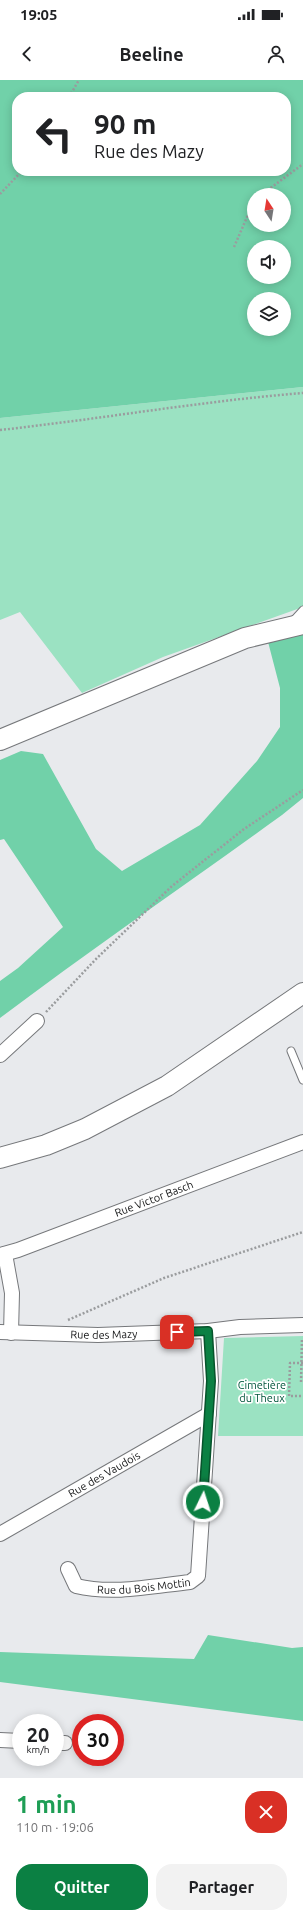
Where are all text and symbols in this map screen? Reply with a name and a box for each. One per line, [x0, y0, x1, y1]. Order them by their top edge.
text: 19:05 [20, 6, 58, 23]
icon: back [16, 43, 38, 65]
icon: person [265, 43, 287, 65]
text: Beeline [119, 44, 184, 64]
icon: left [28, 108, 80, 160]
text: 90 m [94, 108, 156, 139]
text: Rue des Mazy [94, 141, 204, 161]
north arrow [247, 188, 291, 232]
map controls [247, 188, 291, 336]
button: sound [247, 240, 291, 284]
button: layers [247, 292, 291, 336]
street label: Rue Victor Basch [113, 1178, 195, 1219]
pin [160, 1315, 194, 1349]
icon: arrive [166, 1321, 188, 1343]
street label: Rue des Mazy [70, 1328, 138, 1341]
park label: Cimetière du Theux [238, 1379, 286, 1404]
street label: Rue des Vaudois [66, 1449, 142, 1500]
position arrow [182, 1481, 224, 1523]
street label: Rue du Bois Mottin [97, 1576, 191, 1596]
speed limit sign: 30 [72, 1714, 124, 1766]
text: 20 [27, 1723, 49, 1746]
text: km/h [26, 1744, 50, 1755]
text: 1 min [16, 1791, 77, 1818]
button: close [245, 1791, 287, 1833]
text: 110 m · 19:06 [16, 1820, 94, 1834]
button: Quitter [16, 1864, 148, 1910]
button: Partager [156, 1864, 287, 1910]

